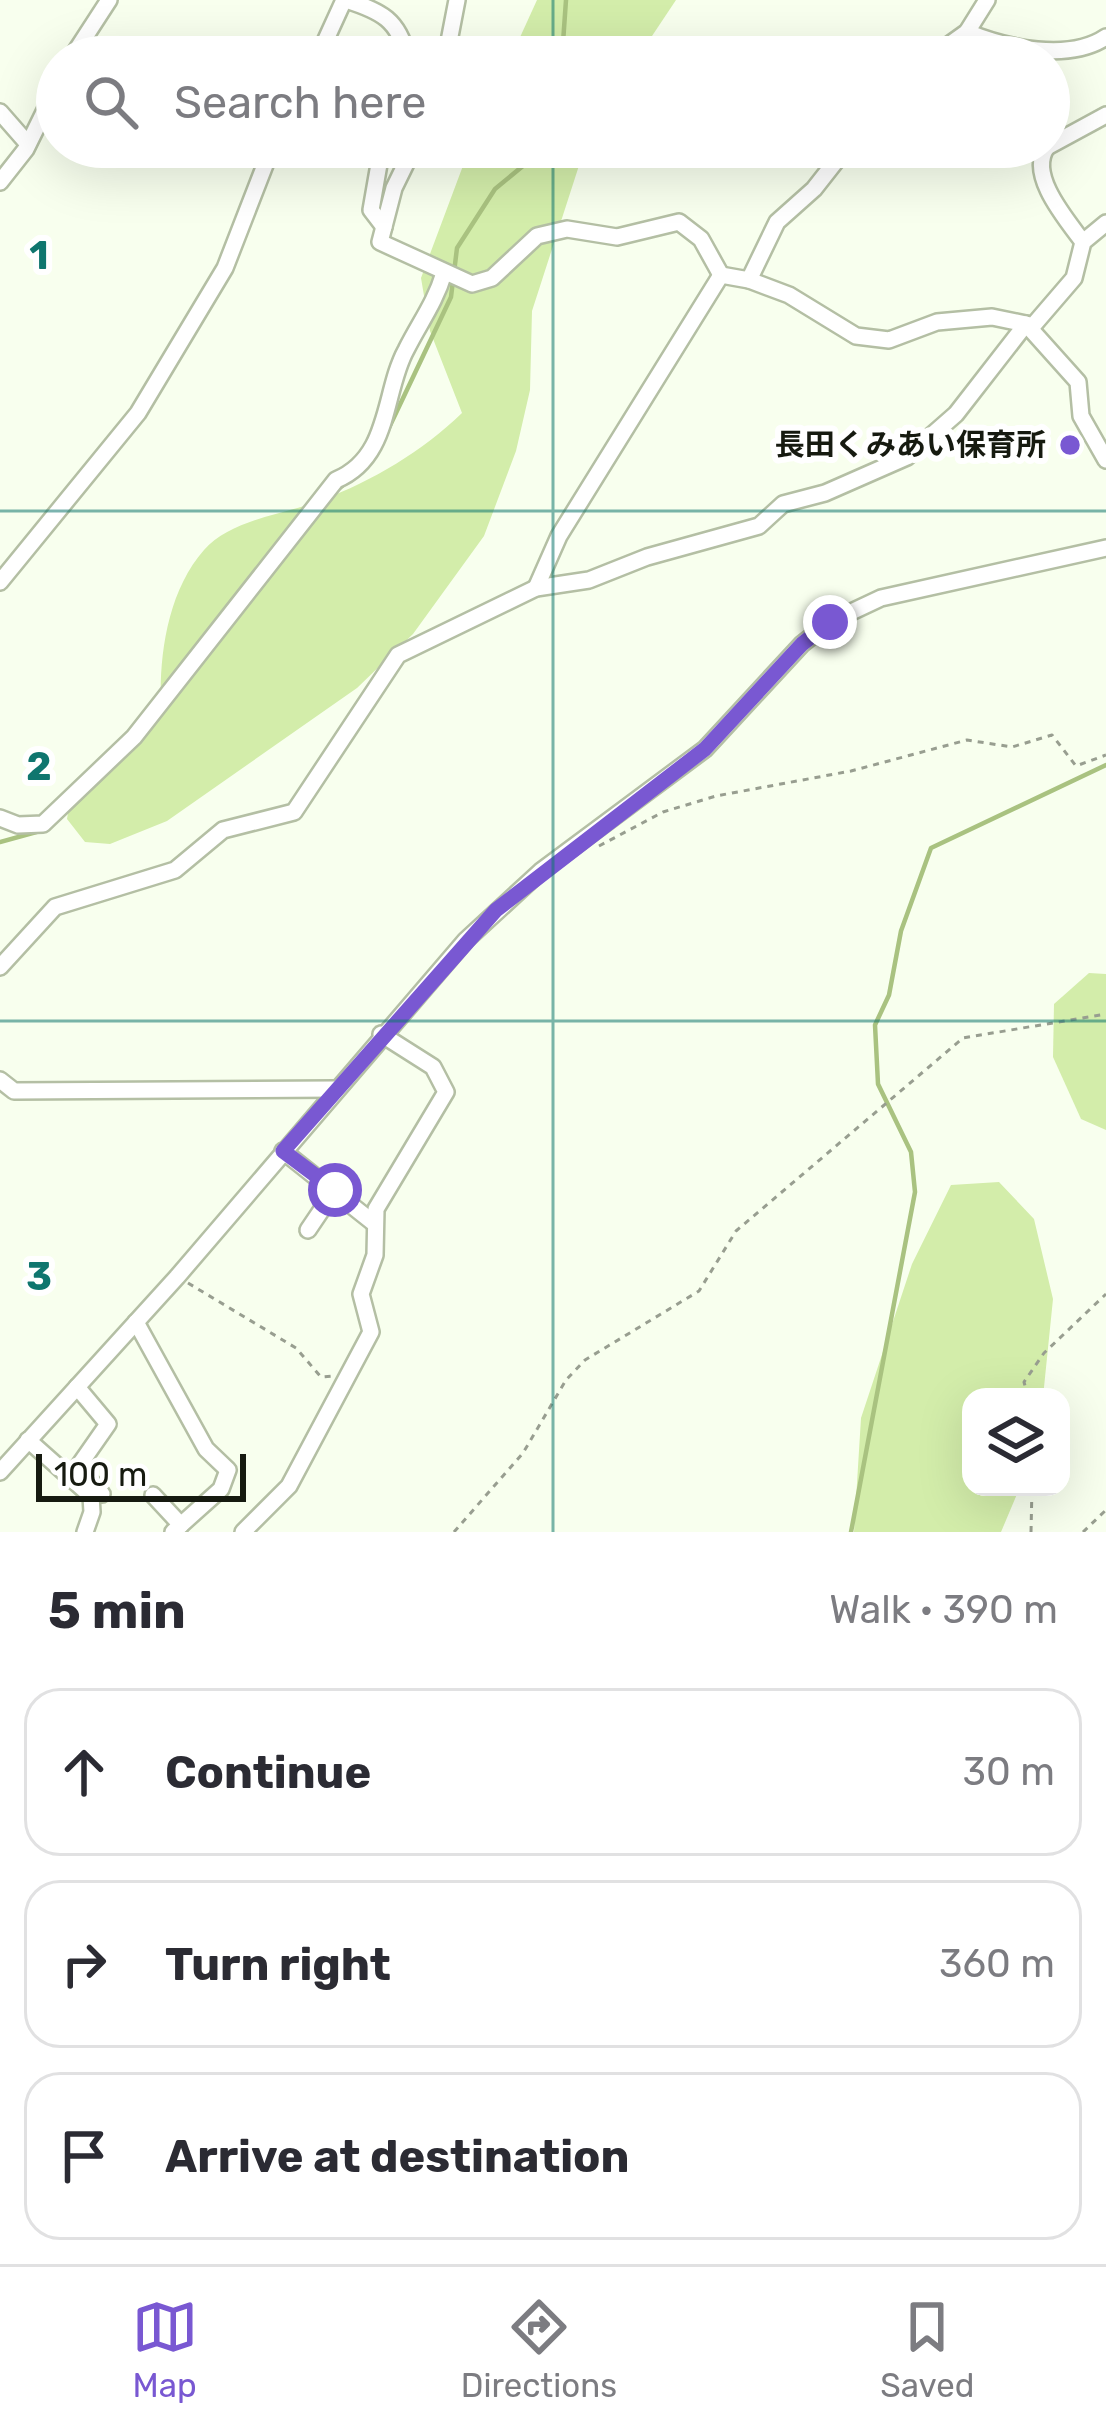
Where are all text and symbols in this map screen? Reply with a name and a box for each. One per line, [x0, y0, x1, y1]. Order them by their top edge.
search box [36, 36, 1070, 168]
icon: search [78, 69, 144, 135]
text: Search here [174, 76, 426, 129]
text: 1 [29, 233, 49, 279]
place label: 長田くみあい保育所 [775, 427, 1046, 463]
marker: 長田くみあい保育所 [1057, 432, 1083, 458]
route end [803, 595, 857, 649]
text: 2 [26, 744, 52, 790]
route start [308, 1163, 362, 1217]
text: 3 [26, 1254, 52, 1300]
map controls [962, 1388, 1070, 1496]
button: layers [962, 1388, 1070, 1496]
scale bar [36, 1448, 246, 1501]
text: 100 m [54, 1455, 147, 1494]
text: 5 min [48, 1580, 186, 1641]
text: Walk · 390 m [829, 1587, 1058, 1633]
icon: ahead [51, 1739, 117, 1805]
text: Continue [165, 1746, 371, 1799]
text: 30 m [963, 1749, 1055, 1795]
icon: right [51, 1931, 117, 1997]
text: Turn right [165, 1938, 391, 1991]
text: 360 m [939, 1941, 1055, 1987]
icon: arrive [51, 2123, 117, 2189]
text: Arrive at destination [165, 2130, 630, 2183]
tab: Map [132, 2294, 198, 2405]
tab: Directions [461, 2294, 617, 2405]
tab: Saved [880, 2294, 974, 2405]

